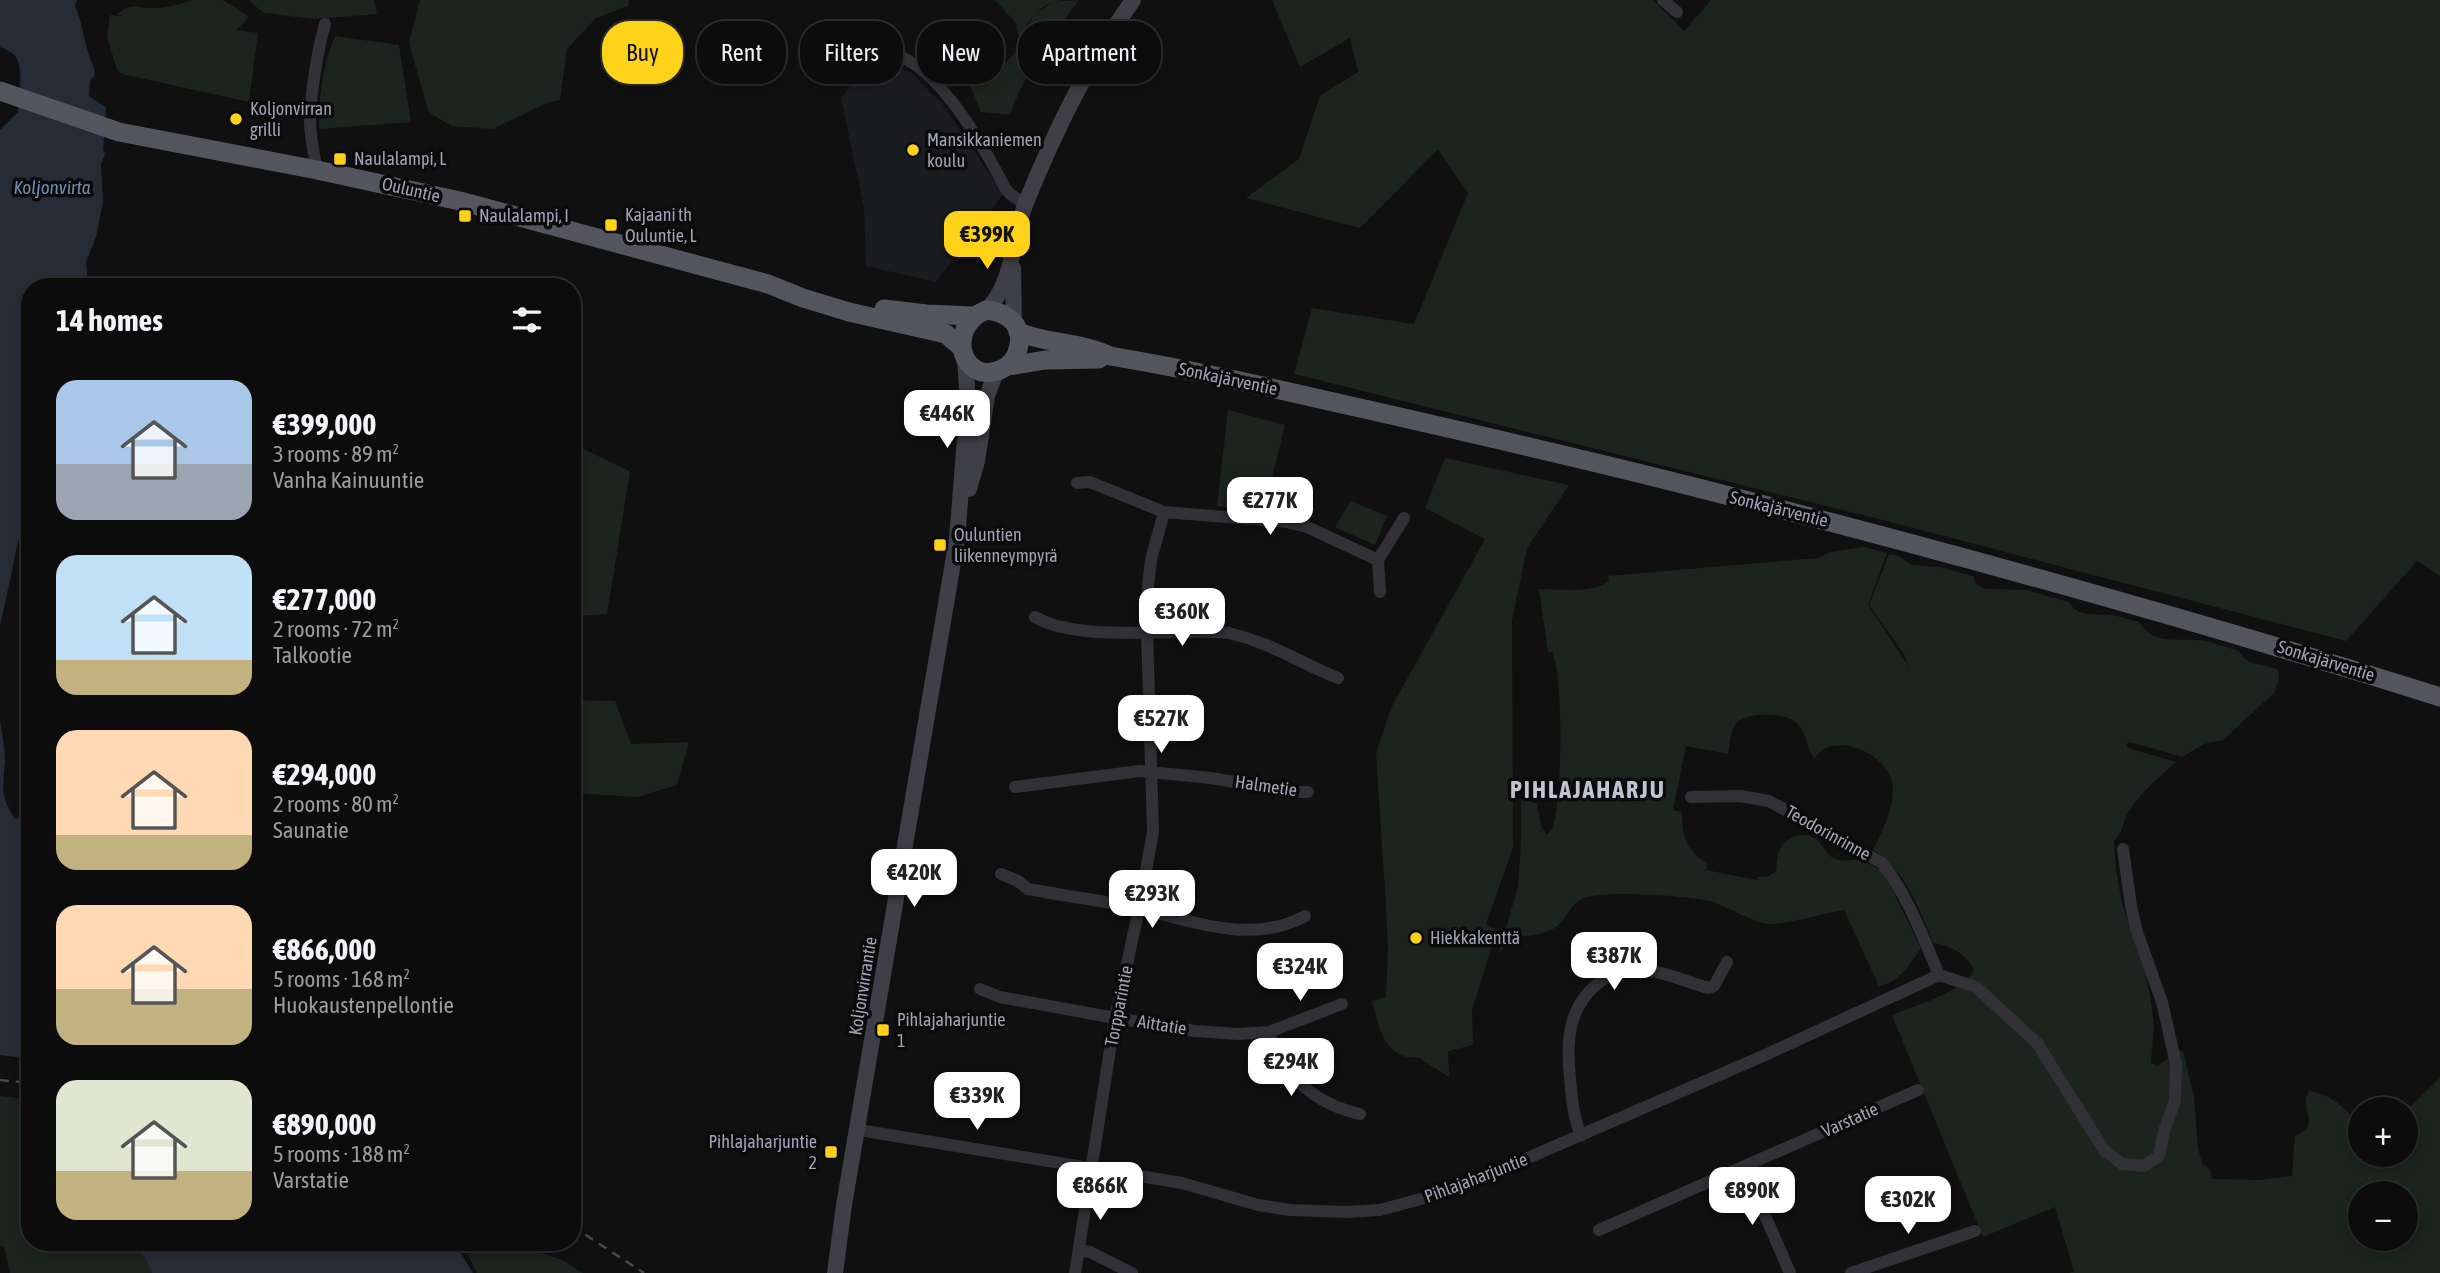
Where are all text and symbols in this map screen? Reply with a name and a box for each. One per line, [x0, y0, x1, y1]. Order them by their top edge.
chip: Buy [602, 21, 683, 84]
chip: Rent [697, 21, 786, 84]
chip: Filters [800, 21, 903, 84]
chip: New [917, 21, 1004, 84]
chip: Apartment [1018, 21, 1161, 84]
place label: Koljonvirran grilli [250, 98, 332, 140]
marker: Koljonvirran grilli [228, 111, 244, 127]
place label: Mansikkaniemen koulu [927, 129, 1042, 171]
marker: Mansikkaniemen koulu [905, 142, 921, 158]
place label: Naulalampi, L [354, 148, 446, 169]
marker: Naulalampi, L [332, 151, 348, 167]
street label: Ouluntie [380, 173, 442, 206]
water label: Koljonvirta [13, 176, 91, 198]
place label: Kajaani th Ouluntie, L [625, 204, 697, 246]
place label: Naulalampi, I [479, 205, 569, 226]
marker: Naulalampi, I [457, 208, 473, 224]
pin: €399K [938, 212, 1036, 271]
marker: Kajaani th Ouluntie, L [603, 217, 619, 233]
text: €399K [960, 221, 1014, 247]
icon: filters [508, 301, 546, 339]
text: 14 homes [56, 303, 163, 337]
street label: Sonkajärventie [1177, 358, 1279, 399]
pin: €446K [898, 391, 996, 450]
text: €446K [920, 400, 974, 426]
text: €399,000 [273, 407, 376, 441]
icon: home [112, 408, 196, 492]
text: 3 rooms · 89 m² [273, 441, 399, 467]
text: Vanha Kainuuntie [273, 467, 424, 493]
pin: €277K [1221, 477, 1319, 537]
street label: Sonkajärventie [1728, 486, 1830, 531]
text: €277K [1243, 487, 1297, 513]
place label: Ouluntien liikenneympyrä [954, 524, 1058, 566]
marker: Ouluntien liikenneympyrä [932, 537, 948, 553]
text: €277,000 [273, 582, 376, 616]
icon: home [112, 583, 196, 667]
pin: €360K [1133, 588, 1231, 648]
text: €360K [1155, 598, 1209, 624]
text: 2 rooms · 72 m² [273, 616, 399, 642]
street label: Sonkajärventie [2275, 636, 2377, 685]
text: Talkootie [273, 642, 352, 668]
pin: €527K [1112, 696, 1210, 755]
text: €527K [1134, 705, 1188, 731]
text: €294,000 [273, 757, 376, 791]
icon: home [112, 758, 196, 842]
street label: Halmetie [1234, 771, 1298, 800]
district label: PIHLAJAHARJU [1510, 776, 1666, 803]
text: 2 rooms · 80 m² [273, 791, 399, 817]
street label: Teodorinrinne [1782, 801, 1874, 864]
text: Saunatie [273, 817, 349, 843]
pin: €420K [865, 850, 963, 909]
text: €420K [887, 859, 941, 885]
pin: €293K [1103, 870, 1201, 930]
text: €293K [1125, 880, 1179, 906]
place label: Hiekkakenttä [1430, 927, 1520, 948]
marker: Hiekkakenttä [1408, 930, 1424, 946]
text: €866,000 [273, 932, 376, 966]
pin: €387K [1565, 932, 1663, 992]
icon: home [112, 933, 196, 1017]
street label: Koljonvirrantie [844, 935, 881, 1037]
text: €387K [1587, 942, 1641, 968]
pin: €324K [1251, 944, 1349, 1003]
text: €324K [1273, 953, 1327, 979]
street label: Torpparintie [1100, 964, 1137, 1048]
text: 5 rooms · 168 m² [273, 966, 410, 992]
text: Huokaustenpellontie [273, 992, 454, 1018]
place label: Pihlajaharjuntie 1 [897, 1009, 1005, 1051]
street label: Aittatie [1136, 1010, 1188, 1039]
marker: Pihlajaharjuntie 1 [875, 1022, 891, 1038]
pin: €294K [1242, 1038, 1340, 1098]
text: €294K [1264, 1048, 1318, 1074]
pin: €339K [928, 1072, 1026, 1132]
text: €339K [950, 1082, 1004, 1108]
map controls [2348, 1097, 2418, 1251]
button: + [2348, 1097, 2418, 1167]
street label: Varstatie [1818, 1098, 1881, 1141]
text: €890,000 [273, 1107, 376, 1141]
icon: home [112, 1108, 196, 1192]
place label: Pihlajaharjuntie 2 [709, 1131, 817, 1173]
text: 5 rooms · 188 m² [273, 1141, 410, 1167]
marker: Pihlajaharjuntie 2 [823, 1144, 839, 1160]
street label: Pihlajaharjuntie [1421, 1148, 1530, 1207]
pin: €866K [1051, 1162, 1149, 1222]
text: Varstatie [273, 1167, 349, 1193]
pin: €890K [1703, 1168, 1801, 1227]
text: €866K [1073, 1172, 1127, 1198]
pin: €302K [1859, 1176, 1957, 1236]
text: €890K [1725, 1177, 1779, 1203]
button: − [2348, 1181, 2418, 1251]
text: €302K [1881, 1186, 1935, 1212]

